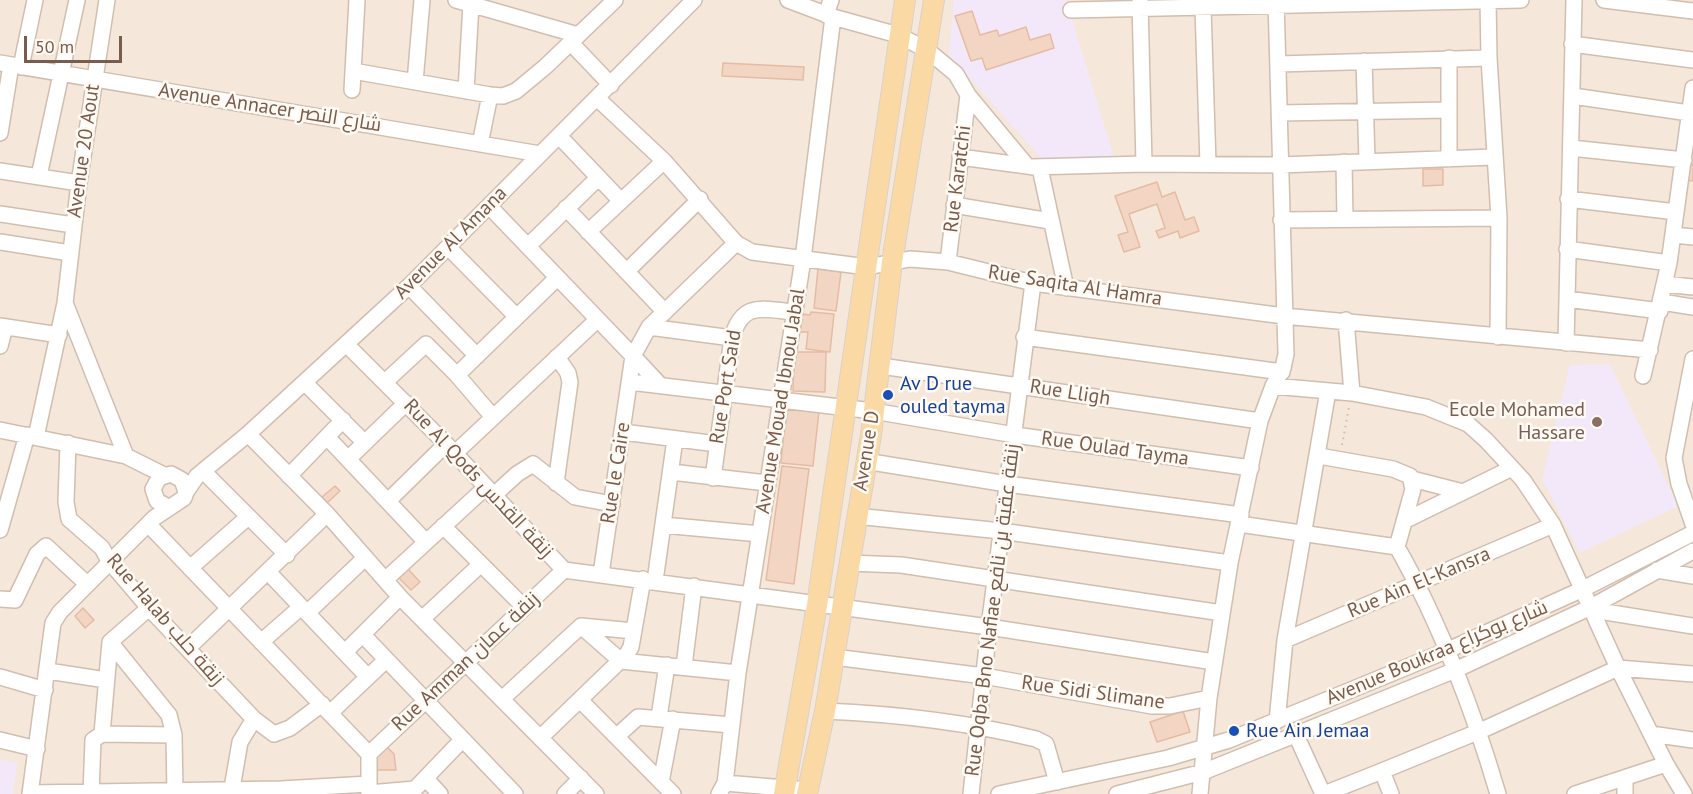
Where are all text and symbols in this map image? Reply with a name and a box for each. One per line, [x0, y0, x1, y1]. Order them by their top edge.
scale bar [27, 24, 124, 62]
text: 50 m [35, 35, 74, 58]
street label: Avenue Annacer شارع النصر [157, 79, 383, 137]
street label: Avenue 20 Aout [63, 83, 105, 219]
street label: Rue Karatchi [939, 124, 977, 234]
street label: Avenue Al Amana [390, 182, 512, 304]
street label: Rue Saqita Al Hamra [986, 260, 1164, 312]
street label: Avenue Mouad Ibnou Jabal [751, 287, 811, 515]
street label: Rue Port Said [705, 328, 747, 446]
place label: Av D rue ouled tayma [900, 372, 1006, 419]
street label: Rue Lligh [1028, 375, 1112, 411]
marker: Av D rue ouled tayma [881, 388, 895, 402]
street label: Rue Al Qods زنقة القدس [398, 395, 558, 563]
place label: Ecole Mohamed Hassare [1449, 398, 1585, 445]
street label: Avenue D [849, 409, 885, 493]
marker: Ecole Mohamed Hassare [1590, 415, 1604, 429]
street label: Rue le Caire [596, 420, 636, 526]
street label: Rue Oulad Tayma [1040, 427, 1190, 471]
street label: Rue Oqba Bno Nafiae زنقة عقبة بن نافع [961, 442, 1025, 778]
street label: Rue Ain El-Kansra [1344, 542, 1494, 624]
street label: Rue Halab زنقة حلب [101, 549, 229, 691]
street label: Rue Amman زنقة عمان [387, 587, 545, 737]
street label: Avenue Boukraa شارع بوكراع [1323, 595, 1551, 711]
street label: Rue Sidi Slimane [1020, 671, 1166, 715]
place label: Rue Ain Jemaa [1246, 719, 1369, 743]
marker: Rue Ain Jemaa [1227, 724, 1241, 738]

